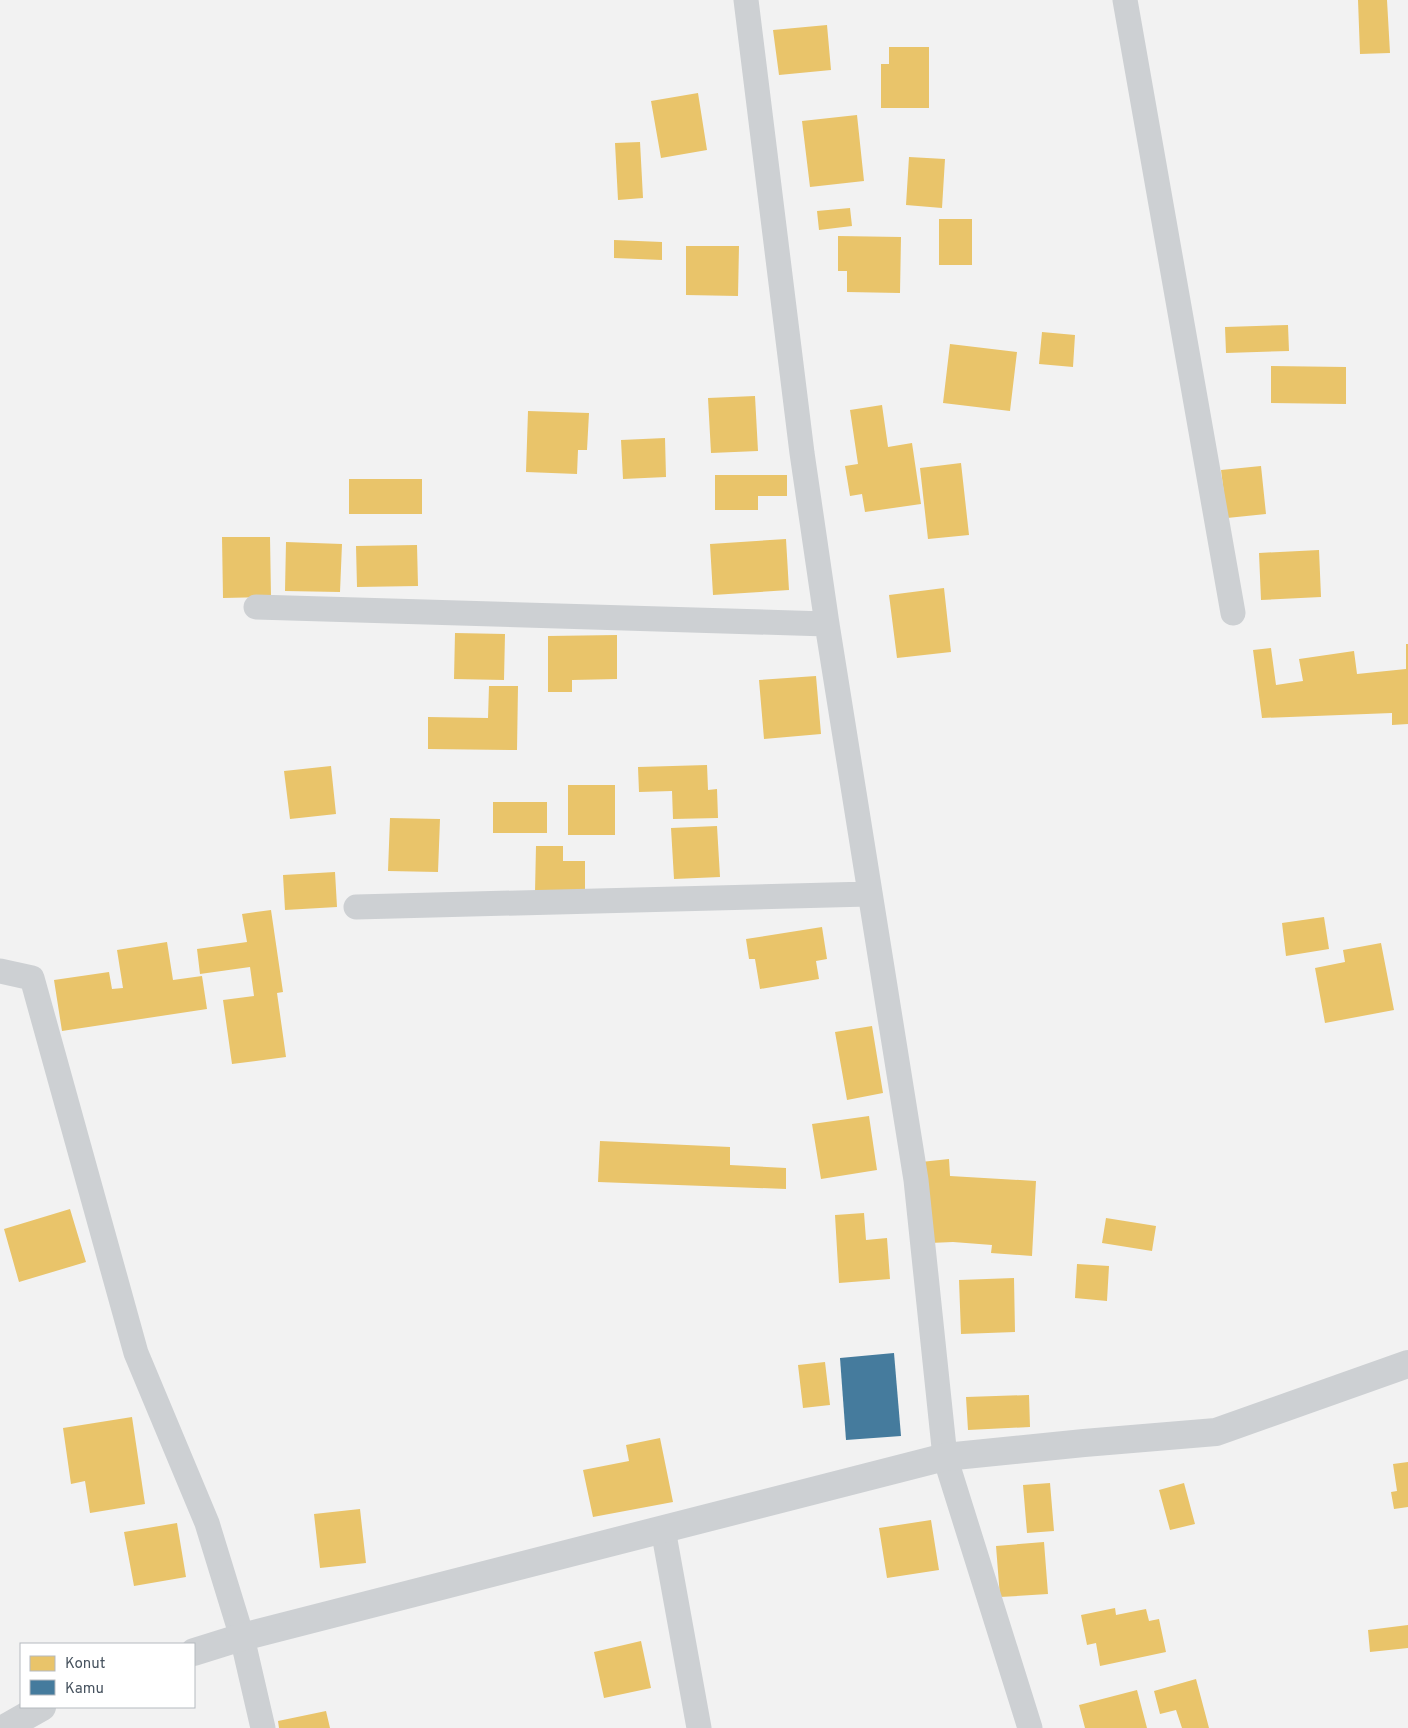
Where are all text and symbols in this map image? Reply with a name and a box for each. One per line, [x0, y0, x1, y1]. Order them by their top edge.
legend [20, 1643, 195, 1708]
text: Konut [65, 1655, 105, 1674]
text: Kamu [65, 1680, 104, 1699]

